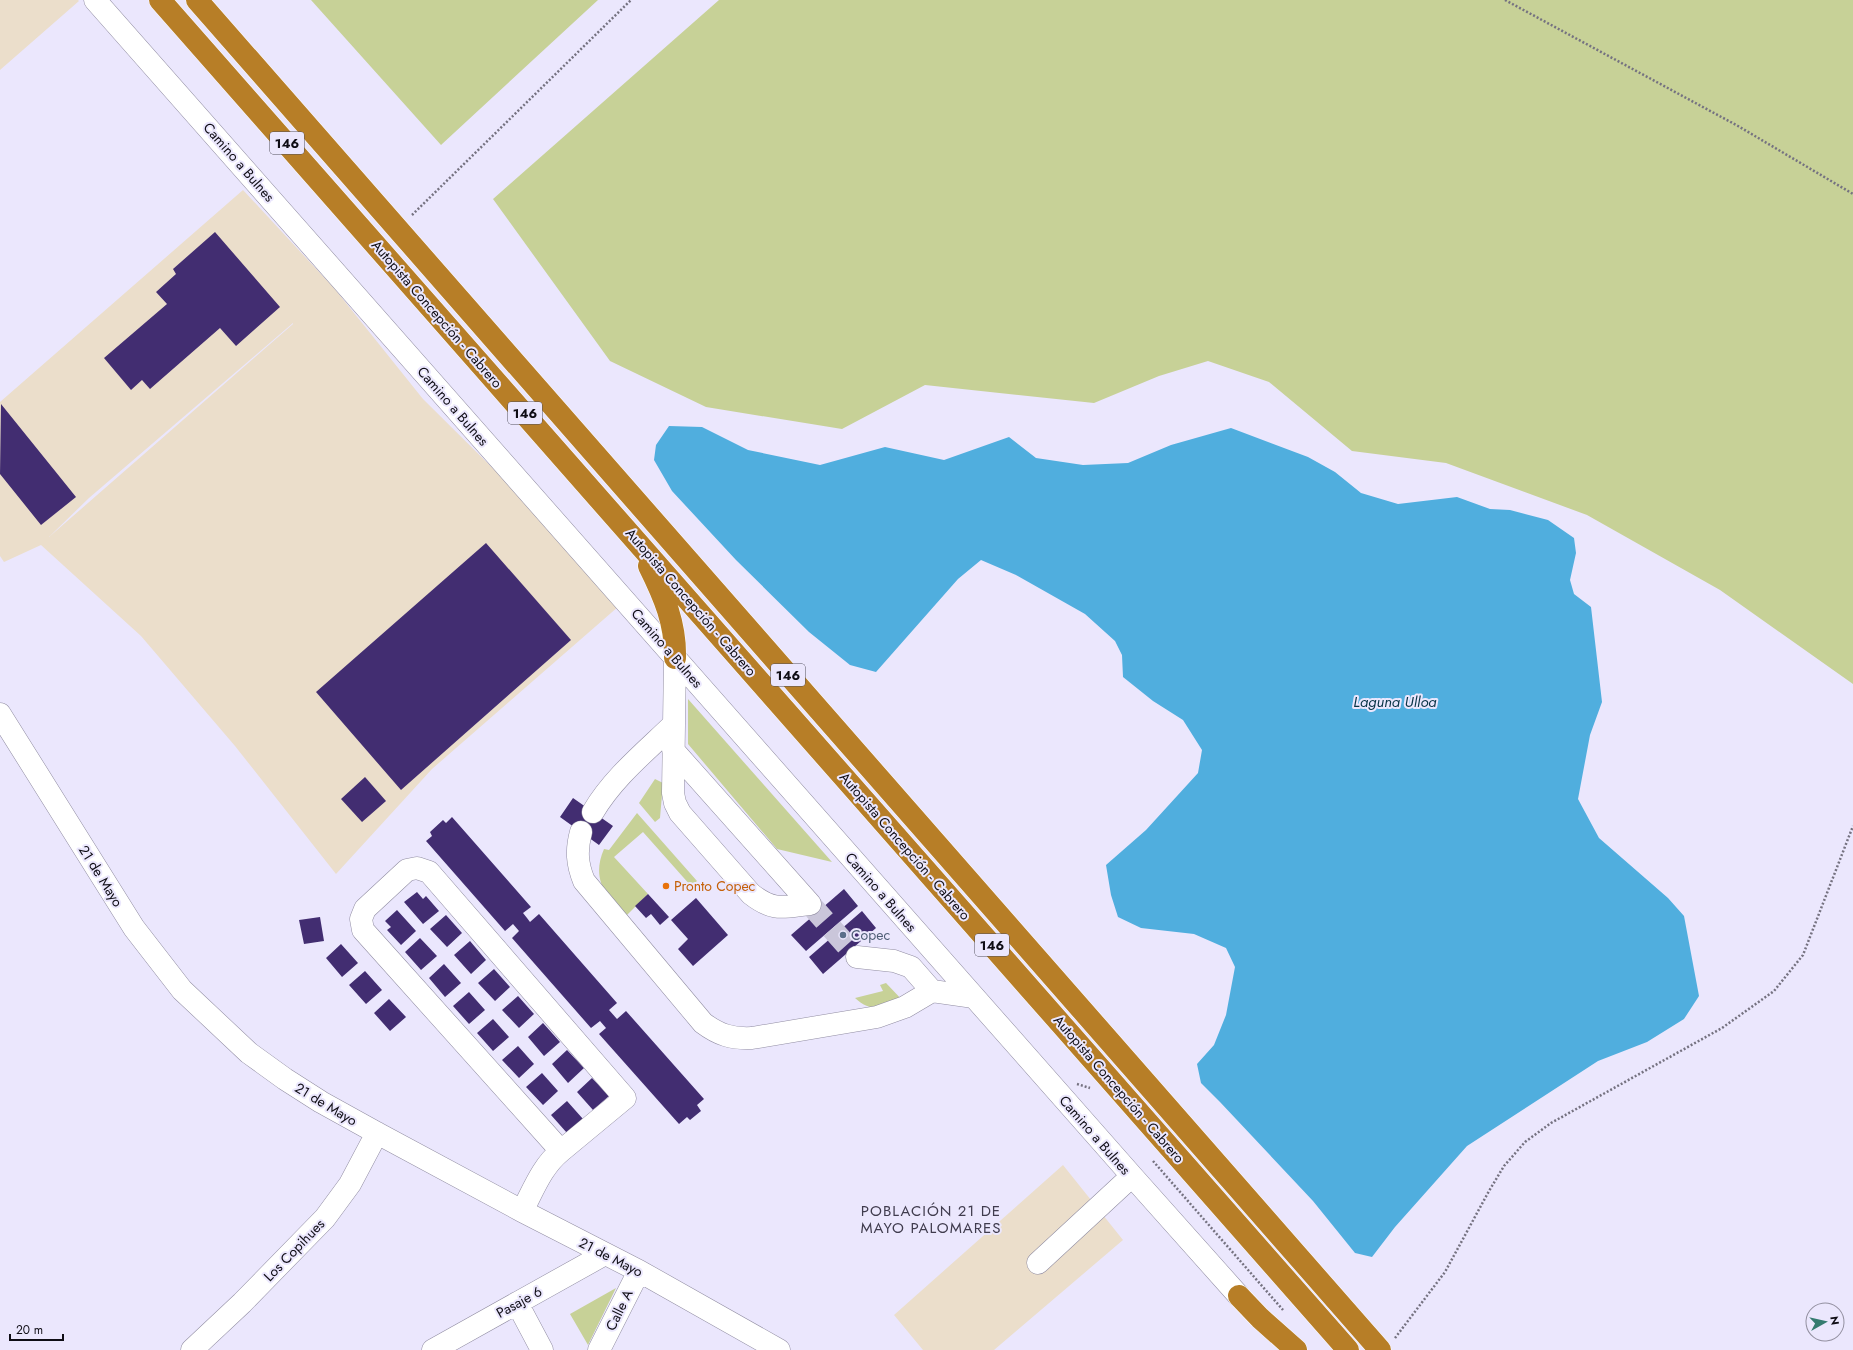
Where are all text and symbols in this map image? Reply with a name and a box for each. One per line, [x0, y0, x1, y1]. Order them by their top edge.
street label: Camino a Bulnes [199, 118, 279, 206]
road number: 146 [270, 132, 304, 154]
street label: Autopista Concepción - Cabrero [367, 236, 507, 393]
street label: Camino a Bulnes [413, 362, 493, 450]
road number: 146 [508, 402, 542, 424]
street label: Autopista Concepción - Cabrero [621, 524, 761, 681]
street label: Camino a Bulnes [627, 604, 707, 692]
road number: 146 [771, 664, 805, 686]
water label: Laguna Ulloa [1353, 691, 1437, 713]
street label: Autopista Concepción - Cabrero [835, 768, 975, 925]
street label: 21 de Mayo [74, 841, 128, 911]
street label: Camino a Bulnes [841, 848, 921, 936]
place label: Pronto Copec [674, 876, 755, 896]
marker: Pronto Copec [661, 881, 671, 891]
place label: Copec [851, 925, 890, 945]
marker: Copec [838, 930, 848, 940]
road number: 146 [975, 934, 1009, 956]
street label: Autopista Concepción - Cabrero [1049, 1011, 1189, 1168]
street label: 21 de Mayo [291, 1078, 361, 1131]
street label: Camino a Bulnes [1055, 1091, 1135, 1179]
district label: POBLACIÓN 21 DE MAYO PALOMARES [860, 1200, 1002, 1239]
street label: Los Copihues [259, 1214, 329, 1286]
street label: 21 de Mayo [576, 1232, 647, 1282]
street label: Pasaje 6 [493, 1281, 545, 1323]
street label: Calle A [600, 1285, 638, 1334]
north arrow [1805, 1302, 1845, 1342]
text: N [1826, 1315, 1843, 1326]
scale bar [10, 1316, 63, 1342]
text: 20 m [16, 1321, 43, 1339]

